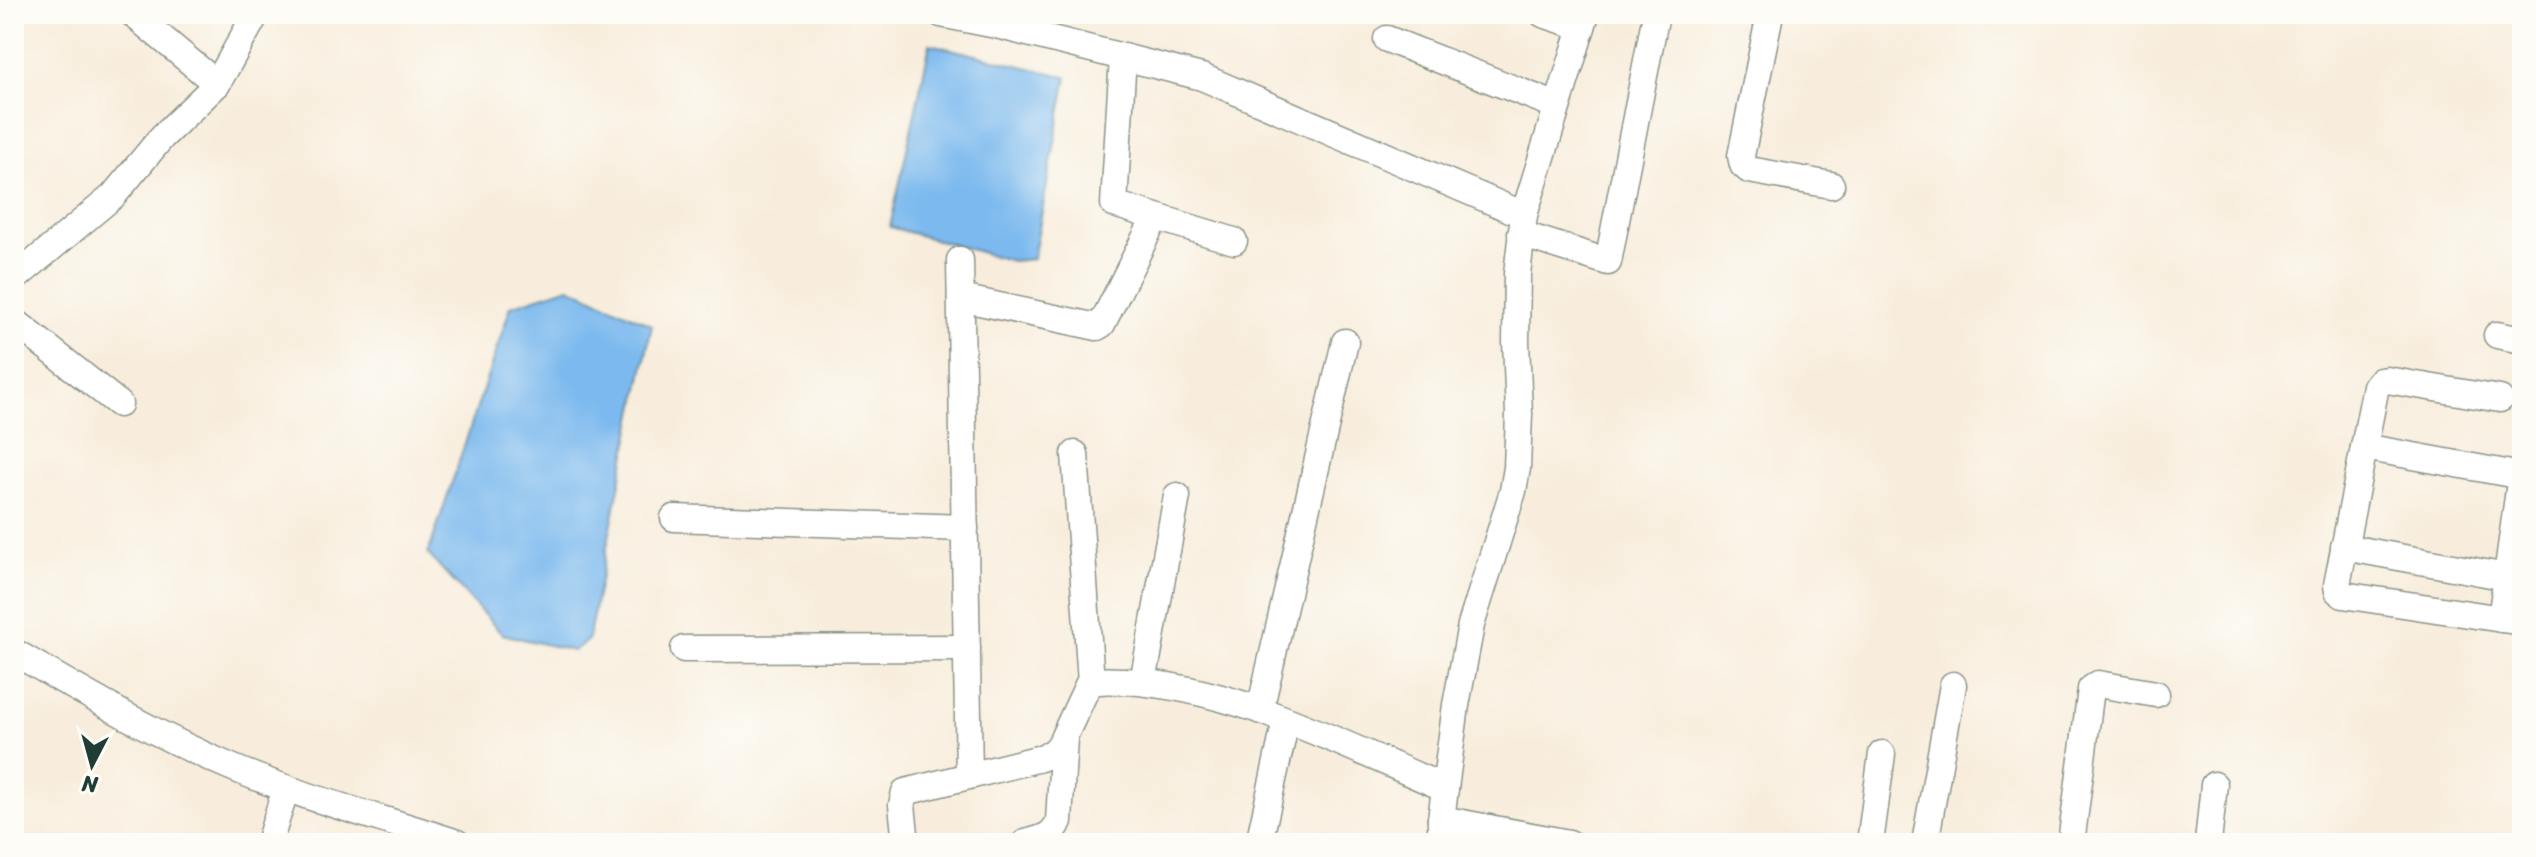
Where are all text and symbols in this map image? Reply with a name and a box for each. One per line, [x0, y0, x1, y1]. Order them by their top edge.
north arrow [52, 725, 132, 805]
text: N [80, 764, 101, 805]

